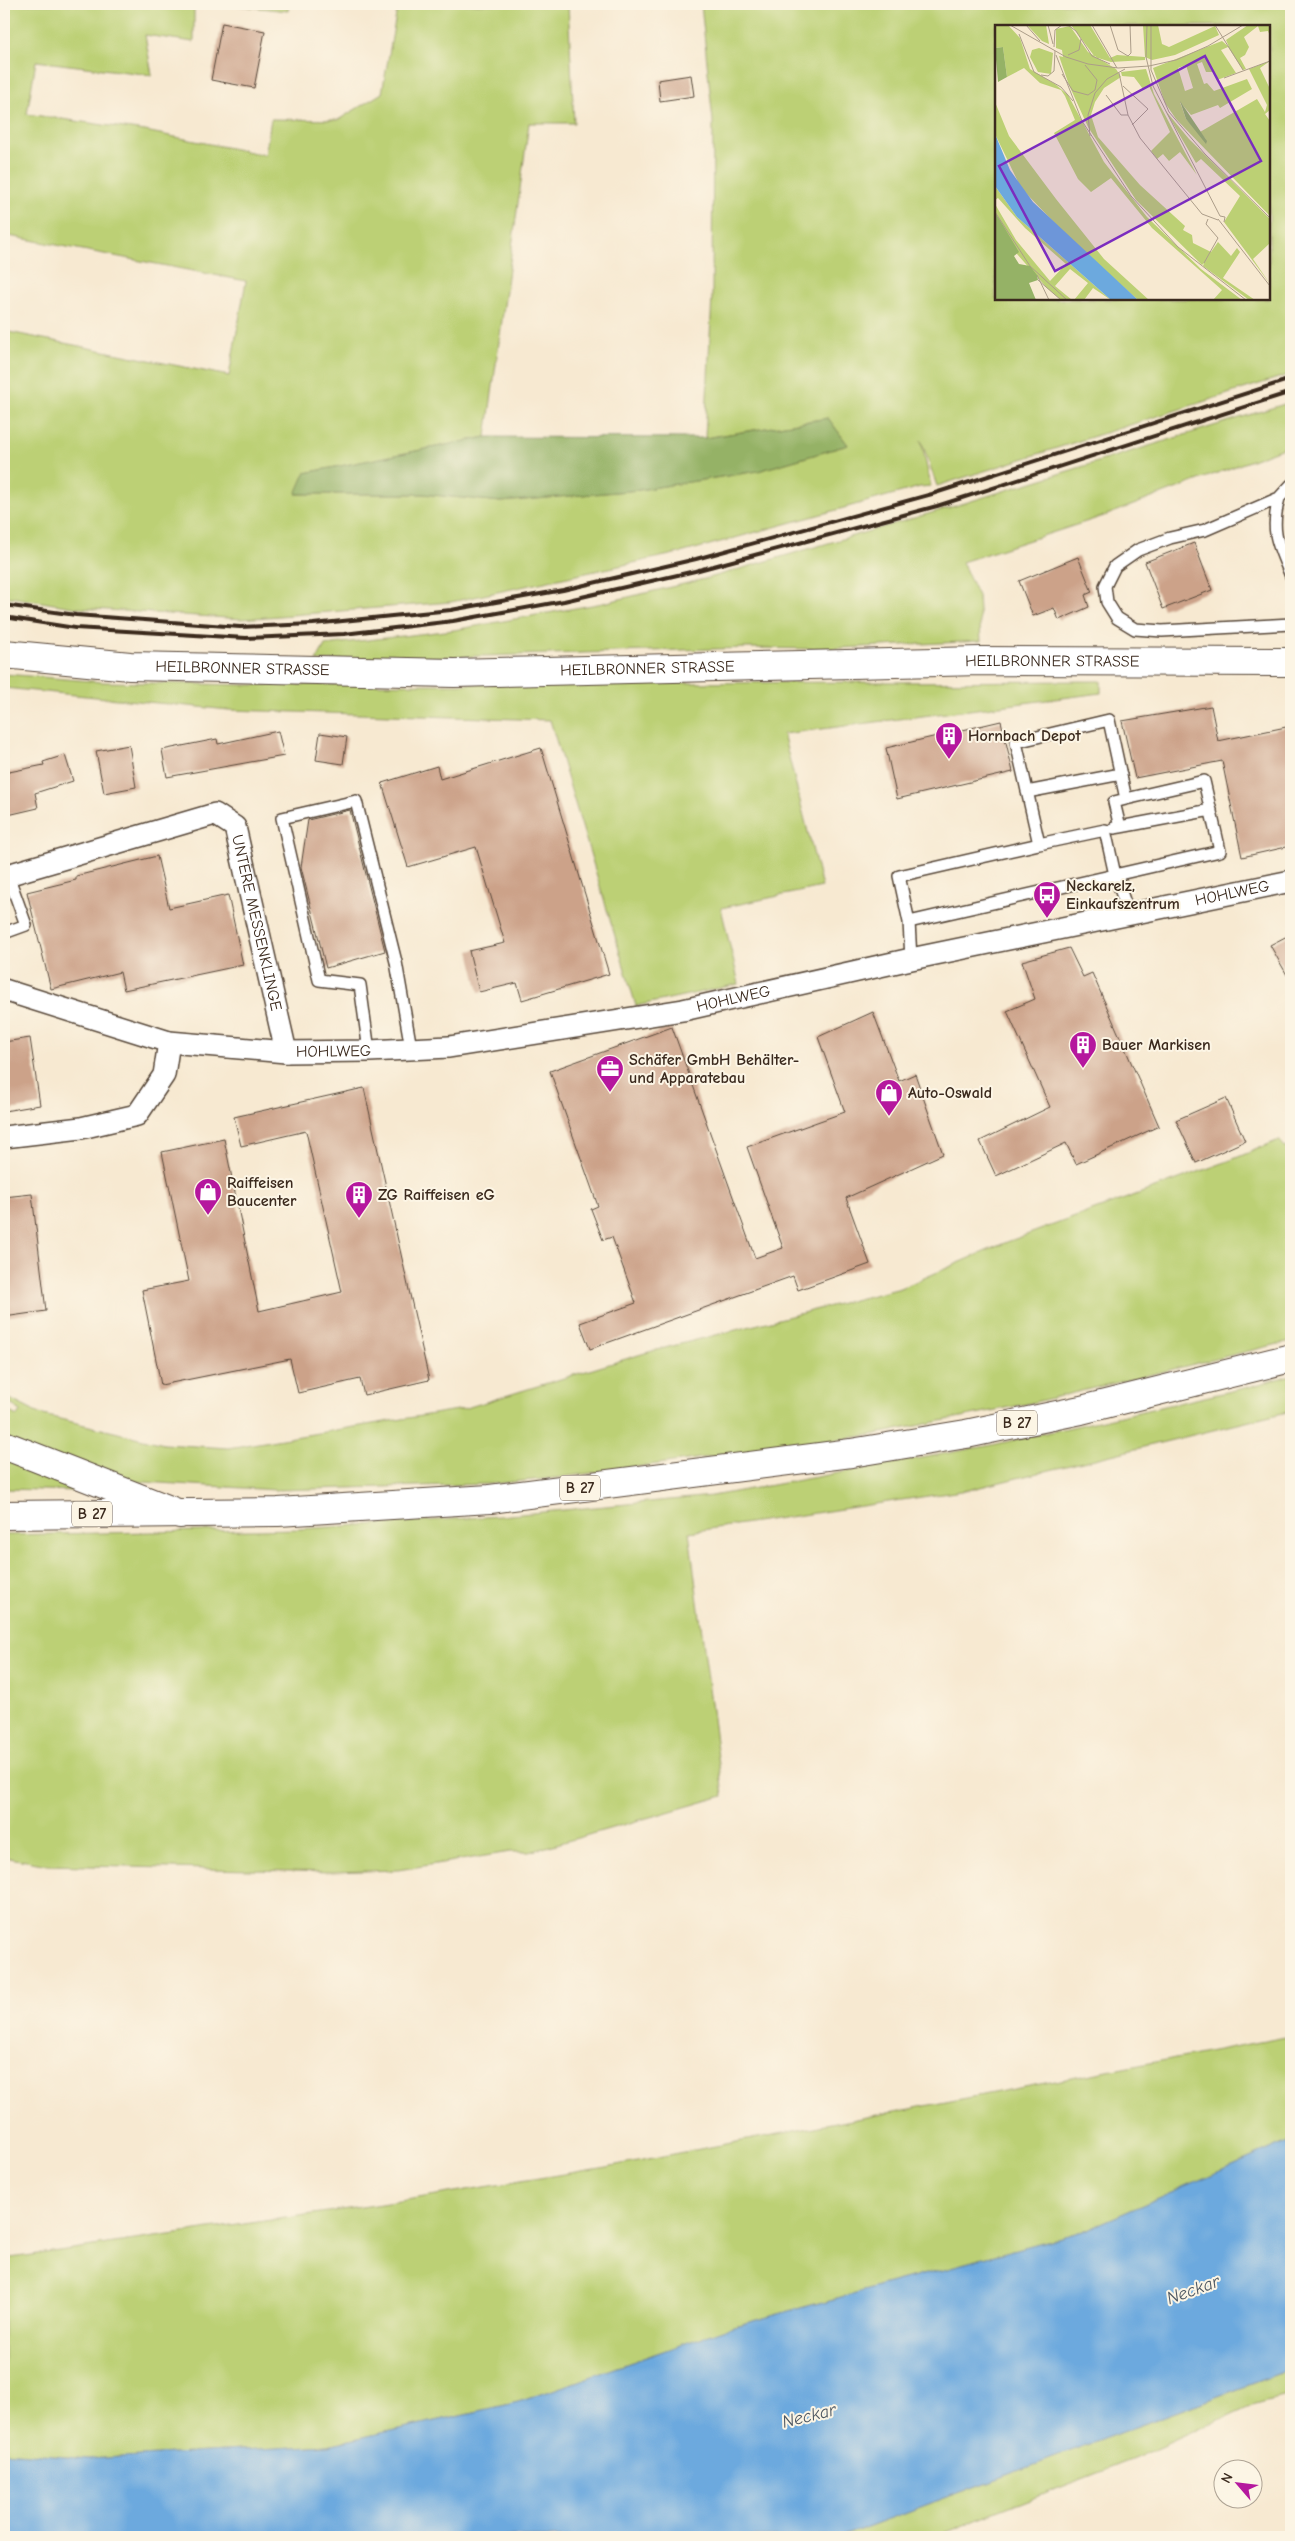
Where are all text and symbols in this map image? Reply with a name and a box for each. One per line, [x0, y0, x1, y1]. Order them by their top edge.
inset map [995, 25, 1270, 300]
street label: HEILBRONNER STRASSE [965, 652, 1140, 671]
street label: HEILBRONNER STRASSE [155, 658, 330, 679]
street label: HEILBRONNER STRASSE [560, 658, 735, 680]
building icon: Hornbach Depot [934, 721, 964, 760]
place label: Hornbach Depot [968, 727, 1081, 745]
street label: UNTERE MESSENKLINGE [228, 833, 285, 1013]
place label: Neckarelz, Einkaufszentrum [1066, 877, 1180, 913]
street label: HOHLWEG [1194, 877, 1271, 909]
bus stop icon: Neckarelz, Einkaufszentrum [1032, 880, 1062, 919]
street label: HOHLWEG [695, 982, 772, 1016]
building icon: Bauer Markisen [1068, 1030, 1098, 1069]
place label: Bauer Markisen [1102, 1036, 1211, 1054]
street label: HOHLWEG [296, 1042, 371, 1061]
place label: Schäfer GmbH Behälter- und Apparatebau [629, 1051, 799, 1087]
office icon: Schäfer GmbH Behälter- und Apparatebau [595, 1054, 625, 1093]
shop icon: Auto-Oswald [874, 1078, 904, 1117]
place label: Auto-Oswald [908, 1084, 992, 1102]
place label: Raiffeisen Baucenter [227, 1174, 297, 1210]
shop icon: Raiffeisen Baucenter [193, 1177, 223, 1216]
building icon: ZG Raiffeisen eG [344, 1180, 374, 1219]
place label: ZG Raiffeisen eG [378, 1186, 495, 1204]
road number: B 27 [997, 1410, 1037, 1436]
road number: B 27 [560, 1476, 600, 1500]
road number: B 27 [72, 1502, 112, 1526]
water label: Neckar [1164, 2270, 1223, 2309]
water label: Neckar [780, 2399, 839, 2433]
north arrow [1212, 2458, 1262, 2508]
text: N [1217, 2470, 1237, 2486]

